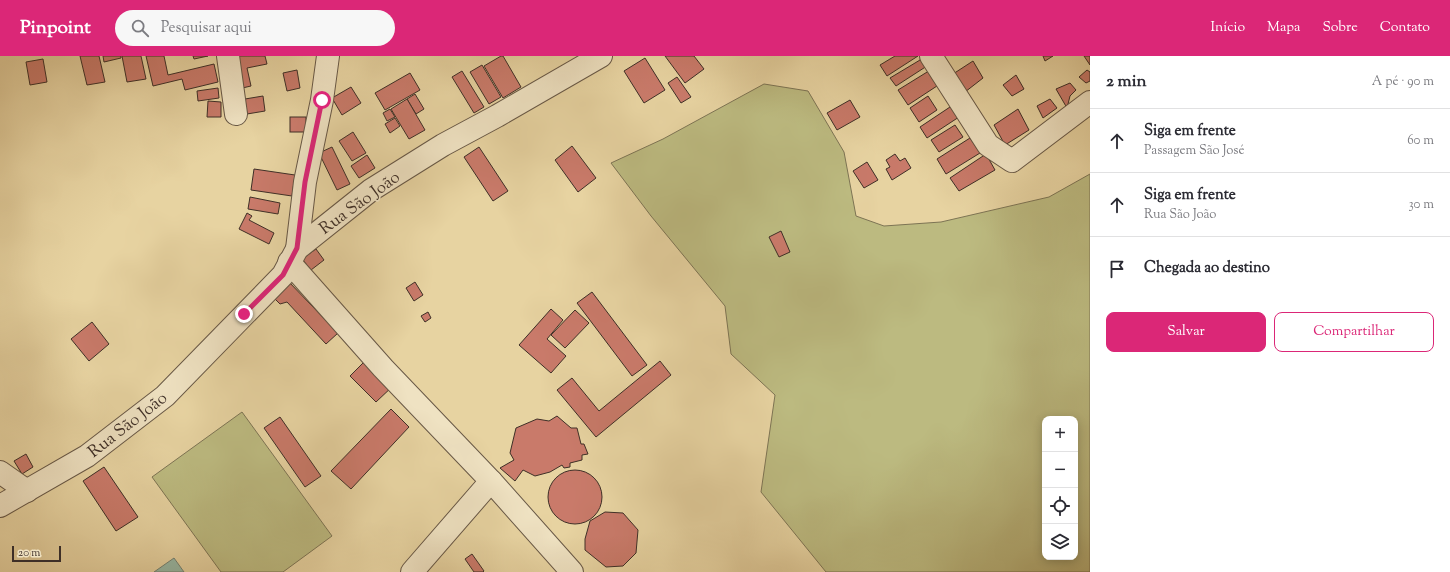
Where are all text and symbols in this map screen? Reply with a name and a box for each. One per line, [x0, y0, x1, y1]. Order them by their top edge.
search box [115, 10, 395, 46]
text: Pinpoint [20, 15, 91, 42]
icon: search [129, 17, 151, 39]
text: Pesquisar aqui [161, 18, 252, 39]
text: Início [1210, 18, 1245, 38]
text: Mapa [1267, 18, 1300, 38]
text: Sobre [1322, 18, 1358, 38]
text: Contato [1380, 18, 1430, 38]
text: 2 min [1106, 70, 1147, 94]
text: A pé · 90 m [1372, 73, 1434, 91]
route start [313, 91, 331, 109]
text: Siga em frente [1144, 121, 1236, 142]
icon: ahead [1106, 130, 1128, 152]
text: 60 m [1407, 132, 1434, 150]
text: Passagem São José [1144, 142, 1245, 160]
street label: Rua São João [315, 166, 406, 241]
text: Siga em frente [1144, 185, 1236, 206]
icon: ahead [1106, 194, 1128, 216]
text: 30 m [1408, 196, 1434, 214]
text: Rua São João [1144, 206, 1216, 224]
icon: arrive [1106, 258, 1128, 280]
text: Chegada ao destino [1144, 258, 1270, 279]
route end [235, 305, 253, 323]
button: Salvar [1106, 312, 1266, 352]
button: Compartilhar [1274, 312, 1434, 352]
street label: Rua São João [84, 387, 173, 464]
map controls [1042, 416, 1078, 560]
button: + [1042, 416, 1078, 452]
button: − [1042, 452, 1078, 488]
button: locate [1042, 488, 1078, 524]
button: layers [1042, 524, 1078, 560]
scale bar [12, 544, 61, 563]
text: 20 m [18, 545, 40, 561]

